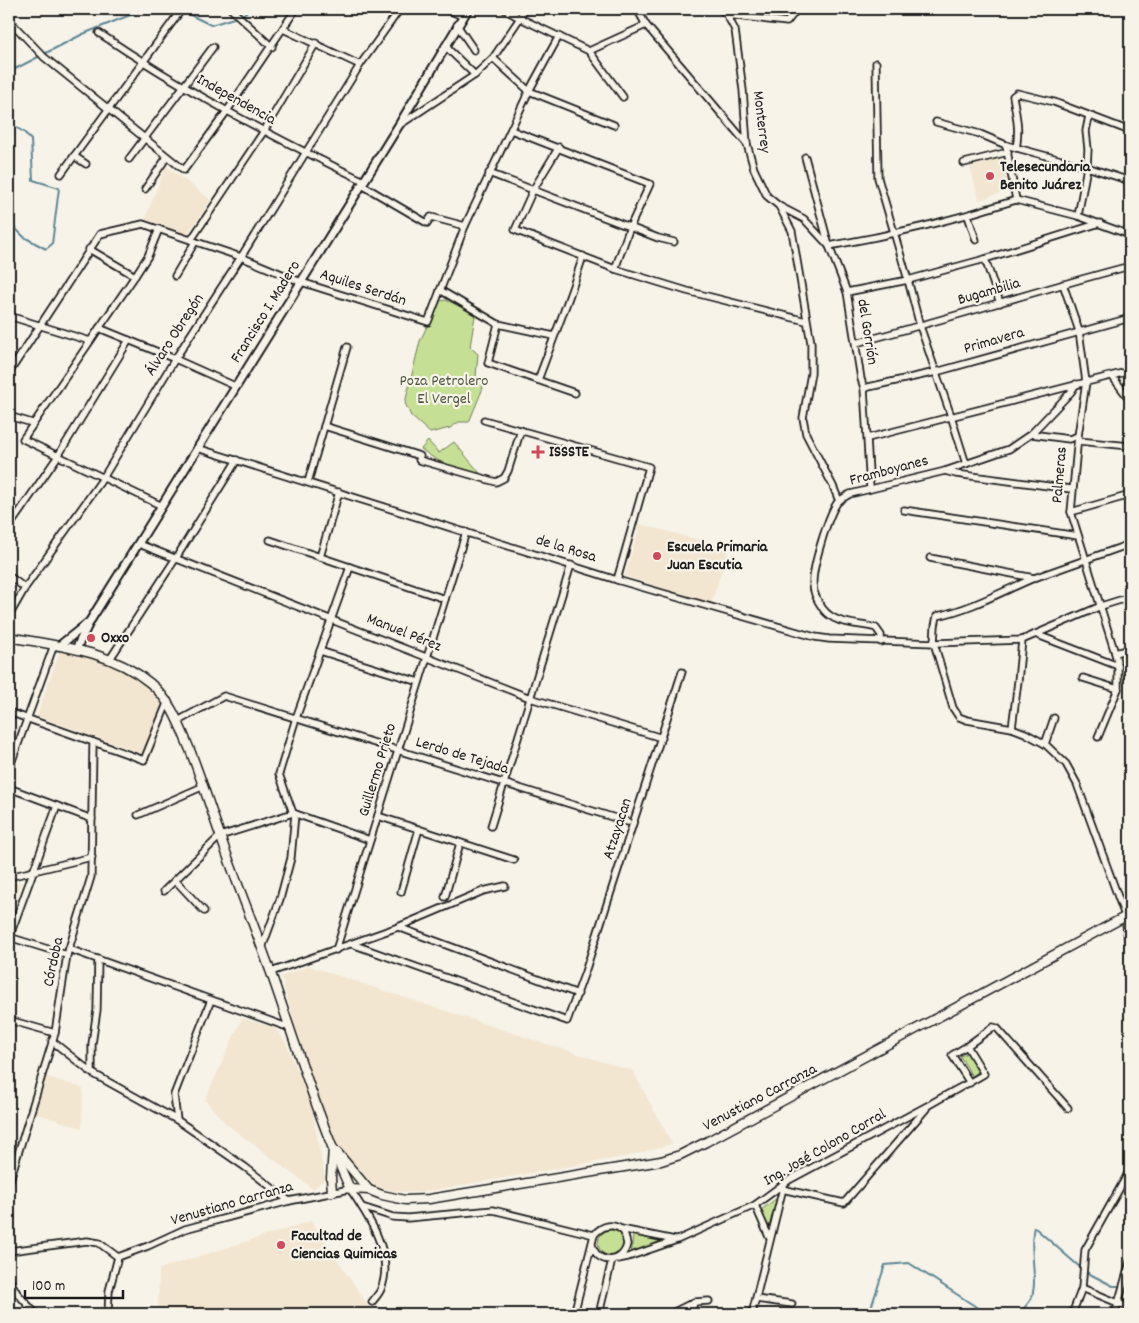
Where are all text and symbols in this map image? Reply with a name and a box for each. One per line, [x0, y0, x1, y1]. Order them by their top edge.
street label: Independencia [192, 69, 280, 132]
street label: Monterrey [746, 90, 776, 155]
place label: Telesecundaria Benito Juárez [1000, 156, 1092, 197]
marker: Telesecundaria Benito Juárez [984, 170, 996, 182]
street label: Francisco I. Madero [225, 256, 307, 368]
street label: Aquiles Serdán [317, 263, 409, 313]
street label: Bugambilia [955, 272, 1023, 312]
street label: Álvaro Obregón [140, 289, 210, 381]
street label: del Gorrión [850, 297, 884, 367]
street label: Primavera [961, 321, 1027, 361]
park label: Poza Petrolero El Vergel [400, 370, 488, 411]
place label: ISSSTE [549, 441, 590, 464]
marker: ISSSTE [531, 445, 545, 459]
street label: Palmeras [1046, 445, 1074, 504]
street label: Framboyanes [847, 449, 931, 493]
street label: de la Rosa [533, 529, 600, 569]
place label: Escuela Primaria Juan Escutia [667, 536, 769, 577]
marker: Escuela Primaria Juan Escutia [651, 550, 663, 562]
street label: Manuel Pérez [363, 608, 445, 658]
place label: Oxxo [101, 627, 129, 650]
marker: Oxxo [85, 632, 97, 644]
street label: Guillermo Prieto [353, 721, 403, 819]
street label: Lerdo de Tejada [413, 731, 512, 781]
street label: Atzayacan [597, 795, 639, 863]
street label: Córdoba [38, 935, 71, 989]
street label: Venustiano Carranza [699, 1058, 821, 1138]
street label: Ing. José Colono Corral [759, 1103, 891, 1193]
street label: Venustiano Carranza [168, 1175, 296, 1232]
place label: Facultad de Ciencias Quimicas [291, 1225, 398, 1266]
marker: Facultad de Ciencias Quimicas [275, 1239, 287, 1251]
scale bar [25, 1268, 122, 1300]
text: 100 m [32, 1276, 65, 1298]

